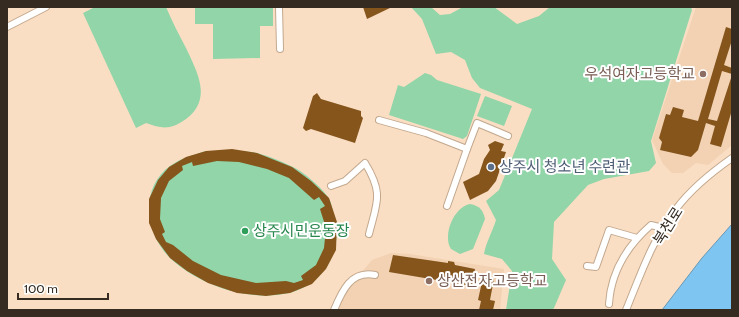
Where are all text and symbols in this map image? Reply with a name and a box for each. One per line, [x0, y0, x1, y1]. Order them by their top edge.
place label: 우석여자고등학교 [585, 65, 695, 83]
marker: 우석여자고등학교 [698, 69, 708, 79]
place label: 상주시 청소년 수련관 [499, 158, 630, 176]
marker: 상주시 청소년 수련관 [486, 162, 496, 172]
street label: 북천로 [649, 204, 687, 248]
place label: 상주시민운동장 [253, 222, 350, 240]
marker: 상주시민운동장 [240, 226, 250, 236]
place label: 상산전자고등학교 [437, 272, 547, 290]
scale bar [18, 275, 108, 301]
marker: 상산전자고등학교 [424, 276, 434, 286]
text: 100 m [24, 281, 58, 296]

